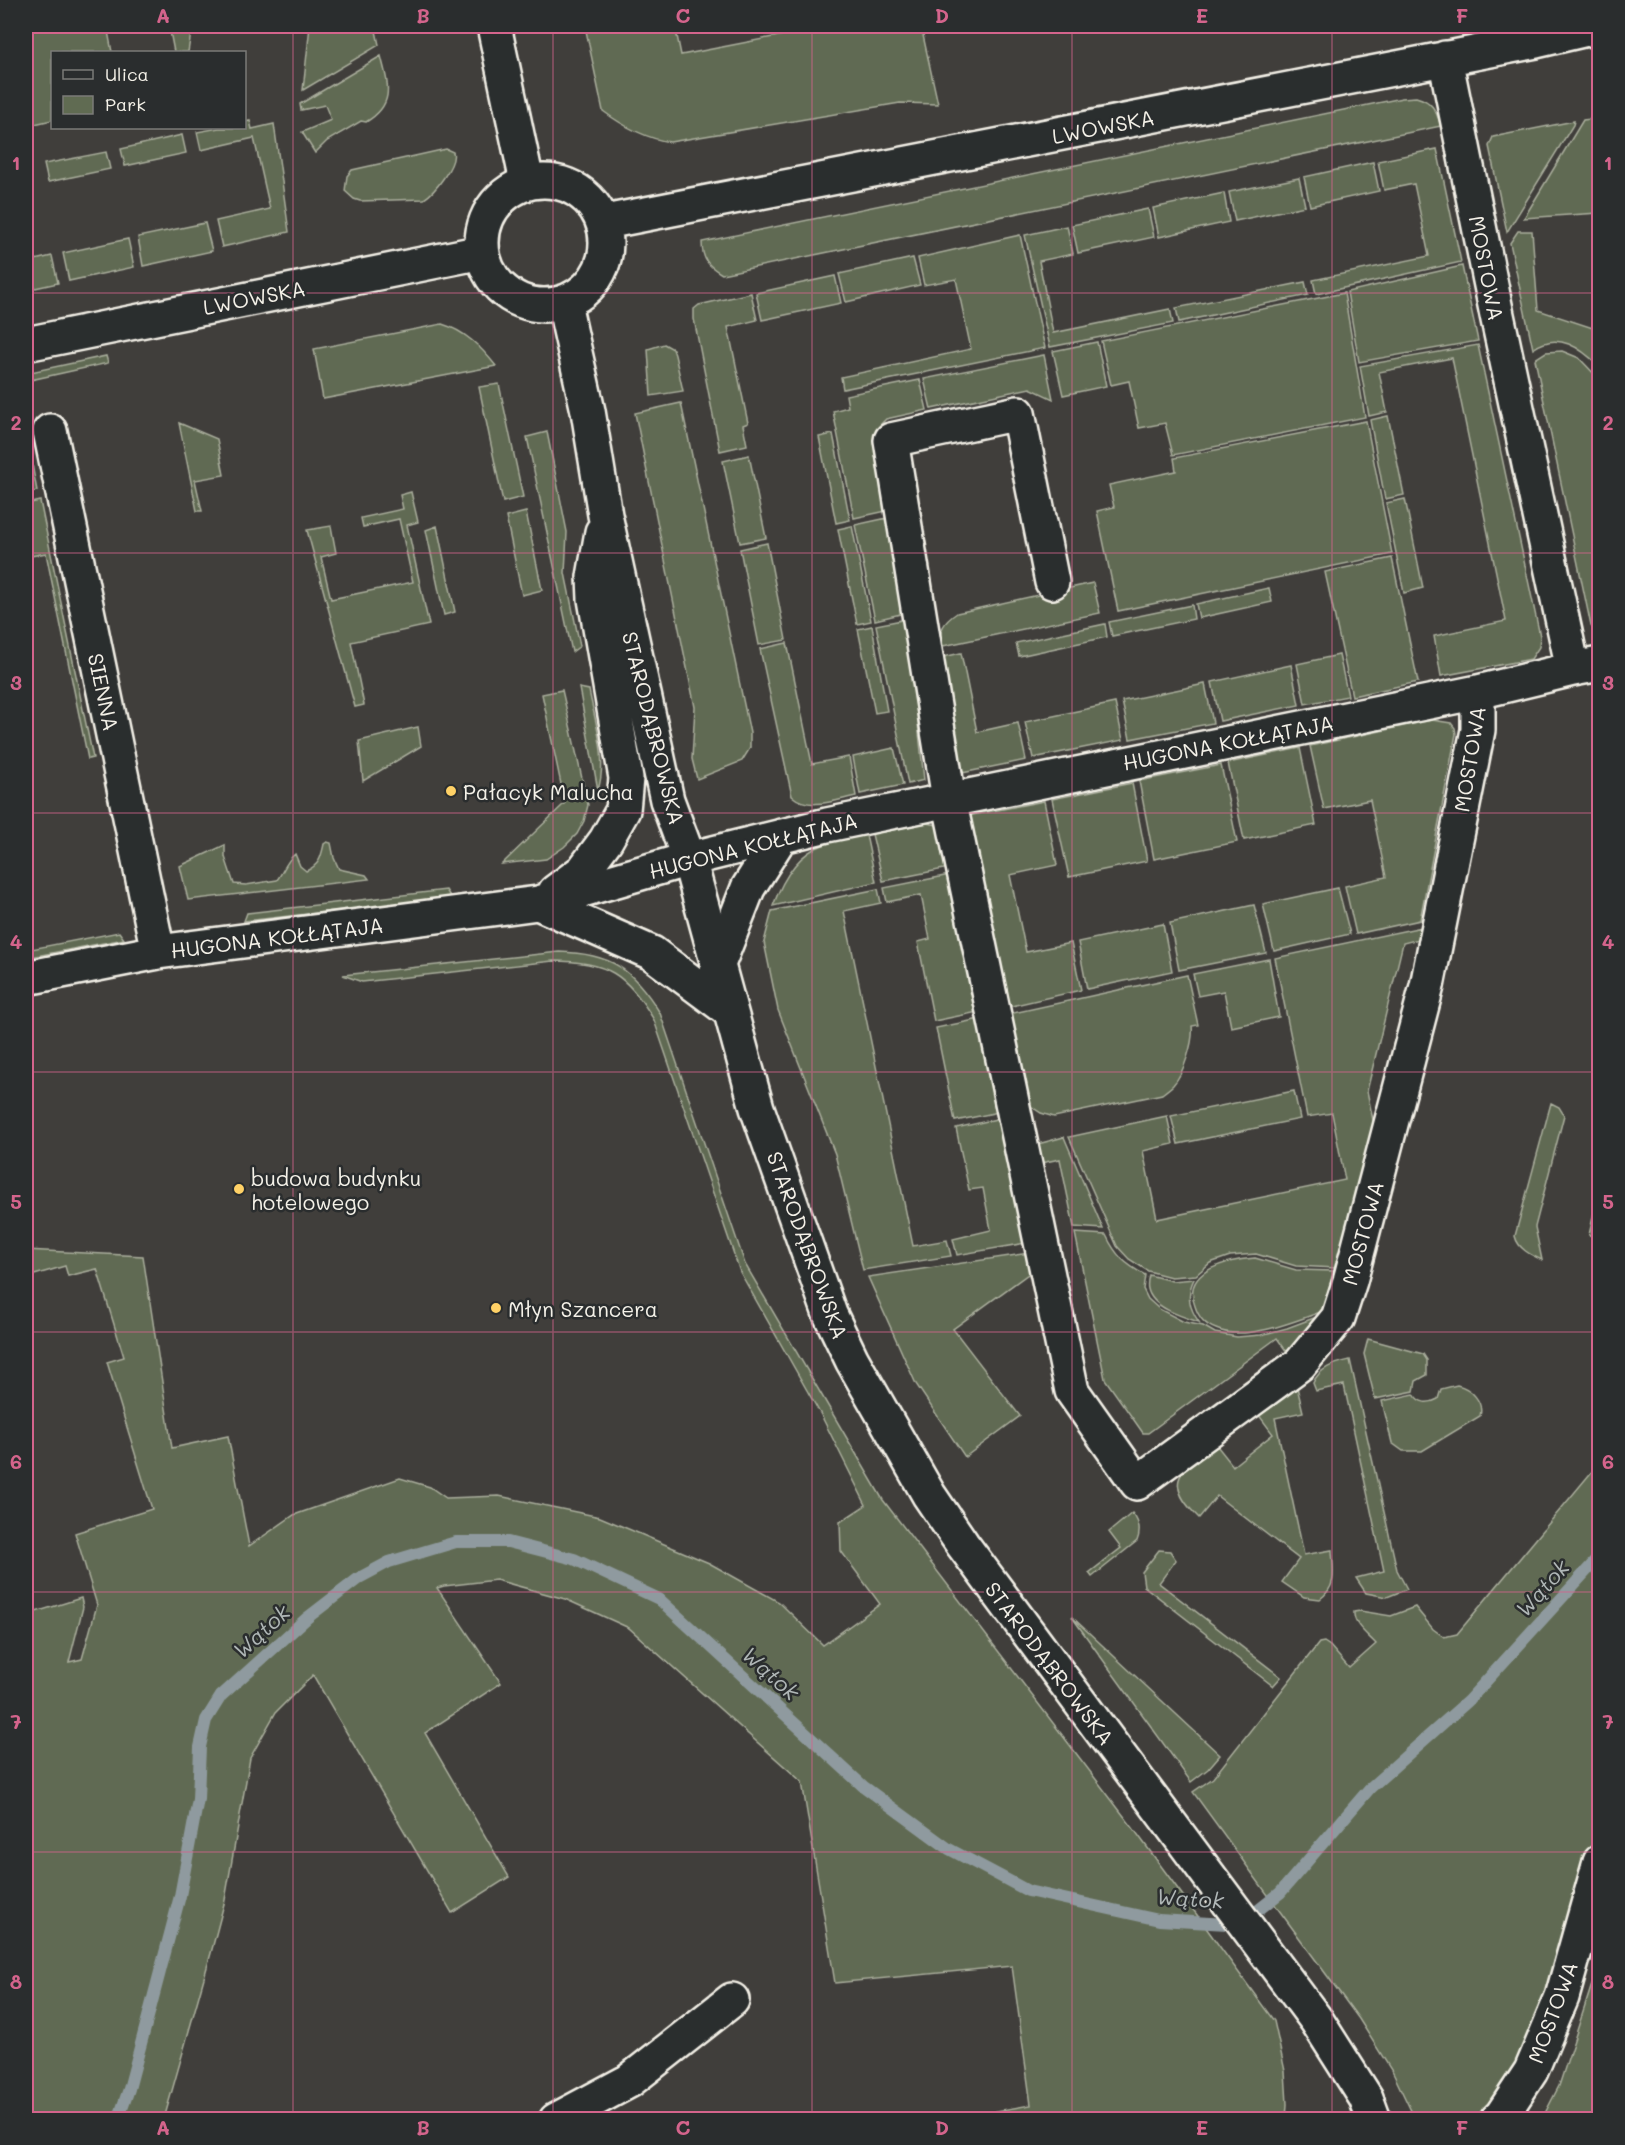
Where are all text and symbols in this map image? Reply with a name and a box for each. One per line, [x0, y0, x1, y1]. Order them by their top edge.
text: A [156, 2, 170, 28]
text: B [416, 2, 430, 28]
text: C [676, 2, 691, 28]
text: D [935, 2, 949, 28]
text: E [1196, 2, 1208, 28]
text: F [1456, 2, 1469, 28]
legend [51, 51, 246, 129]
text: Ulica [105, 62, 149, 86]
text: Park [105, 92, 146, 116]
street label: LWOWSKA [1050, 103, 1156, 149]
text: 1 [12, 149, 20, 175]
text: 1 [1604, 149, 1612, 175]
street label: MOSTOWA [1464, 213, 1510, 323]
street label: LWOWSKA [201, 274, 307, 320]
text: 2 [10, 409, 22, 435]
text: 2 [1602, 409, 1614, 435]
street label: STARODĄBROWSKA [617, 629, 691, 827]
street label: SIENNA [83, 651, 125, 733]
text: 3 [10, 669, 22, 695]
text: 3 [1602, 669, 1614, 695]
street label: MOSTOWA [1447, 704, 1491, 814]
street label: HUGONA KOŁŁĄTAJA [1120, 708, 1336, 776]
place label: Pałacyk Malucha [463, 778, 634, 805]
marker: Pałacyk Malucha [444, 784, 458, 798]
street label: HUGONA KOŁŁĄTAJA [646, 806, 860, 884]
street label: HUGONA KOŁŁĄTAJA [169, 911, 385, 963]
text: 4 [10, 928, 23, 954]
text: 4 [1602, 928, 1615, 954]
street label: STARODĄBROWSKA [761, 1147, 855, 1343]
place label: budowa budynku hotelowego [251, 1164, 421, 1215]
street label: MOSTOWA [1335, 1178, 1389, 1288]
marker: budowa budynku hotelowego [232, 1182, 246, 1196]
text: 5 [10, 1188, 22, 1214]
text: 5 [1602, 1188, 1614, 1214]
place label: Młyn Szancera [508, 1295, 658, 1322]
marker: Młyn Szancera [489, 1301, 503, 1315]
text: 6 [10, 1448, 22, 1474]
text: 6 [1602, 1448, 1614, 1474]
water label: Wątok [1509, 1552, 1576, 1623]
street label: STARODĄBROWSKA [980, 1576, 1120, 1750]
water label: Wątok [226, 1597, 297, 1664]
water label: Wątok [736, 1640, 807, 1707]
text: 7 [10, 1708, 22, 1734]
text: 7 [1602, 1708, 1614, 1734]
water label: Wątok [1155, 1881, 1226, 1915]
street label: MOSTOWA [1521, 1957, 1583, 2067]
text: 8 [10, 1968, 22, 1994]
text: 8 [1602, 1968, 1614, 1994]
text: A [156, 2114, 170, 2140]
text: B [416, 2114, 430, 2140]
text: C [676, 2114, 691, 2140]
text: D [935, 2114, 949, 2140]
text: E [1196, 2114, 1208, 2140]
text: F [1456, 2114, 1469, 2140]

